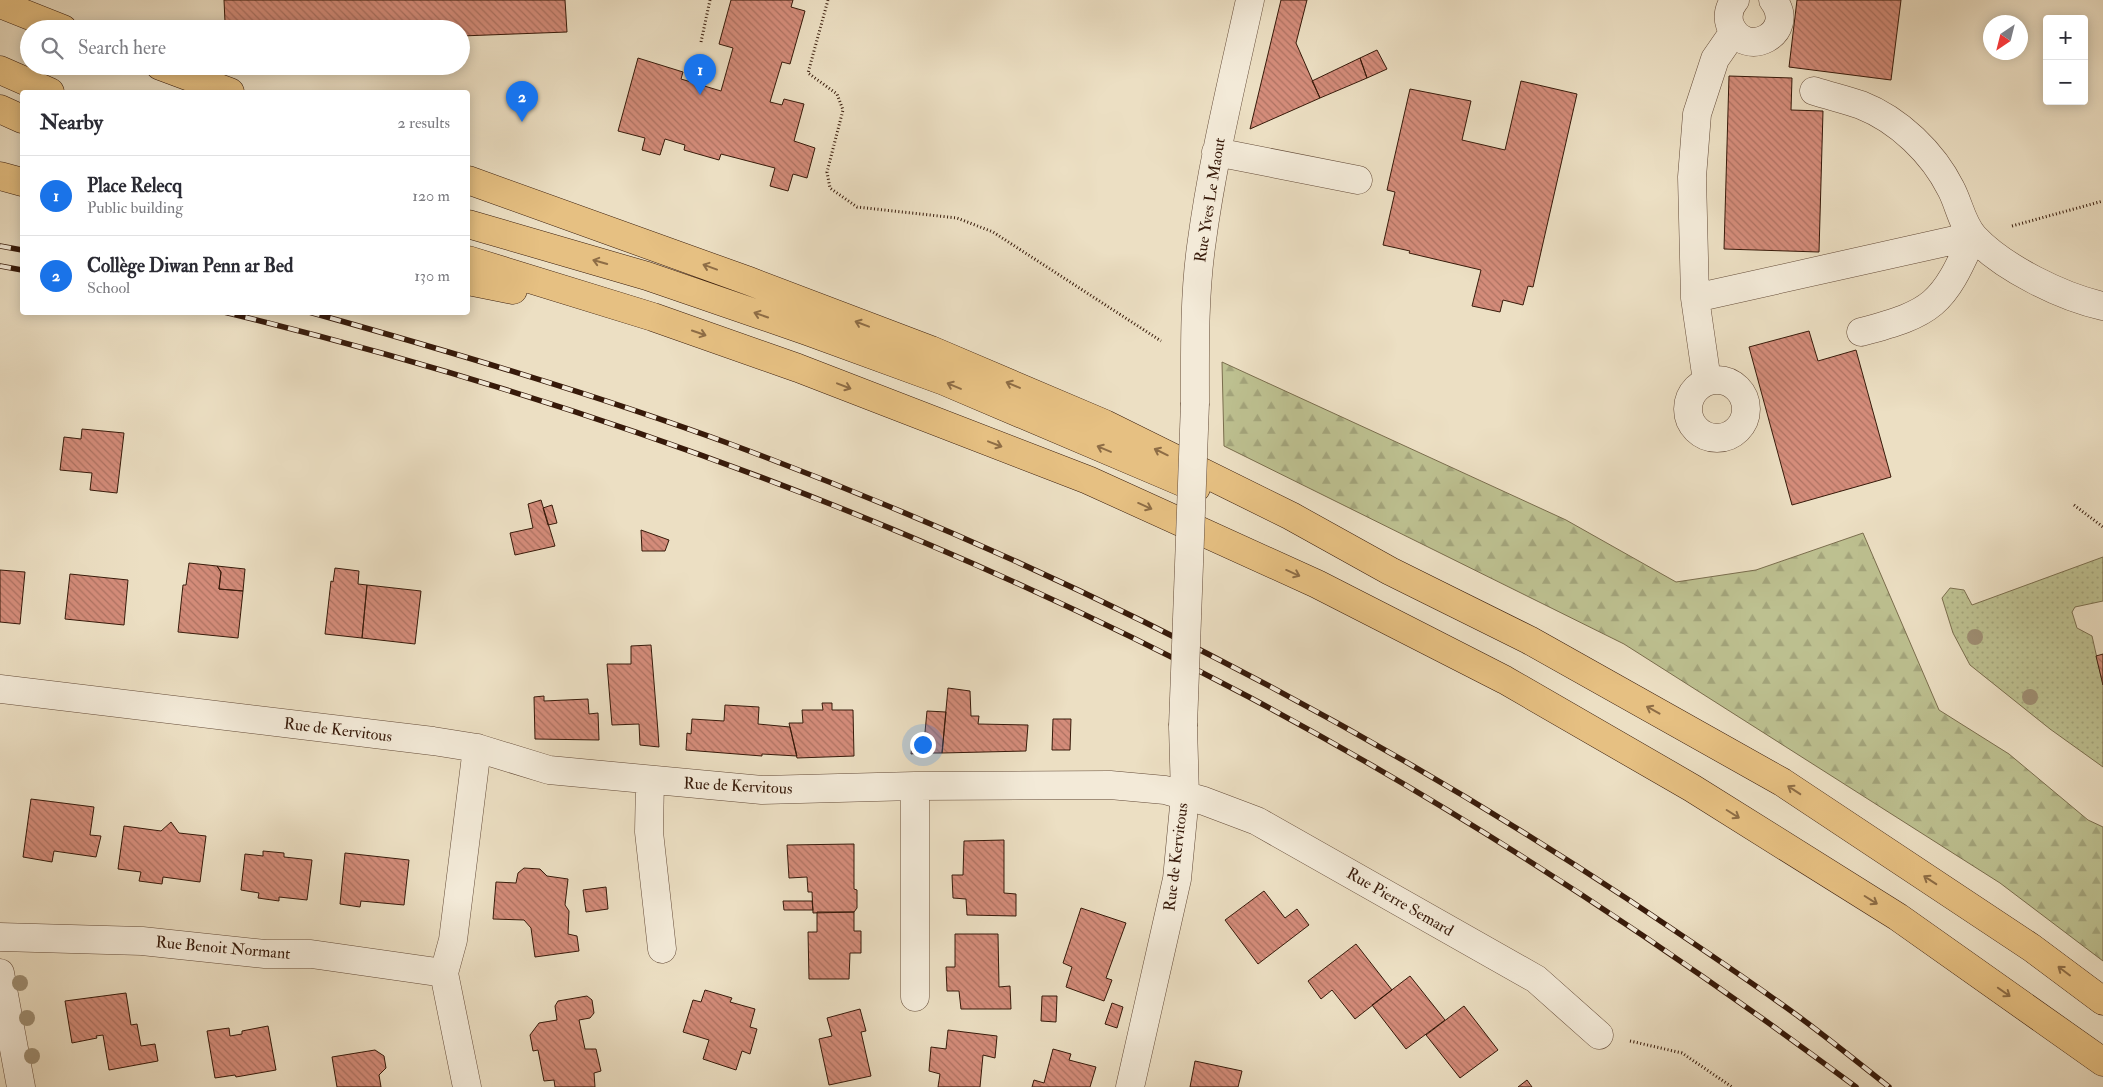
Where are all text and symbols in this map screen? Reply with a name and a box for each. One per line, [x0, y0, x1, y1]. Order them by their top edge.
north arrow [1983, 15, 2028, 60]
map controls [2043, 15, 2088, 105]
button: + [2043, 15, 2088, 60]
search box [20, 20, 470, 75]
icon: search [38, 34, 66, 62]
text: Search here [78, 36, 166, 60]
pin: 1 [684, 54, 716, 95]
button: − [2043, 60, 2088, 105]
pin: 2 [506, 81, 538, 122]
text: Nearby [40, 109, 103, 136]
text: 2 results [397, 113, 450, 133]
street label: Rue Yves Le Maout [1190, 136, 1230, 264]
text: Place Relecq [87, 174, 182, 198]
text: 1 [53, 186, 59, 206]
text: 120 m [412, 186, 450, 206]
text: Public building [87, 198, 183, 218]
text: Collège Diwan Penn ar Bed [87, 254, 293, 278]
one-way arrow [592, 257, 608, 267]
one-way arrow [703, 262, 718, 271]
text: 2 [52, 266, 60, 286]
text: 130 m [414, 266, 450, 286]
text: School [87, 278, 130, 298]
one-way arrow [754, 310, 769, 319]
one-way arrow [855, 319, 870, 328]
one-way arrow [691, 329, 707, 338]
one-way arrow [947, 380, 962, 390]
one-way arrow [1006, 380, 1021, 390]
one-way arrow [835, 382, 851, 391]
one-way arrow [987, 440, 1002, 450]
one-way arrow [1097, 444, 1112, 454]
one-way arrow [1154, 447, 1169, 456]
one-way arrow [1137, 502, 1152, 512]
one-way arrow [1285, 569, 1300, 579]
one-way arrow [1646, 705, 1661, 714]
street label: Rue de Kervitous [283, 713, 393, 747]
your location [910, 732, 936, 758]
street label: Rue de Kervitous [683, 773, 793, 799]
one-way arrow [1787, 785, 1801, 796]
street label: Rue de Kervitous [1159, 802, 1193, 912]
one-way arrow [1726, 808, 1740, 819]
street label: Rue Pierre Semard [1343, 863, 1457, 941]
one-way arrow [1923, 875, 1937, 885]
one-way arrow [1863, 895, 1877, 905]
street label: Rue Benoit Normant [155, 932, 291, 964]
one-way arrow [2058, 966, 2071, 977]
one-way arrow [1997, 987, 2011, 997]

